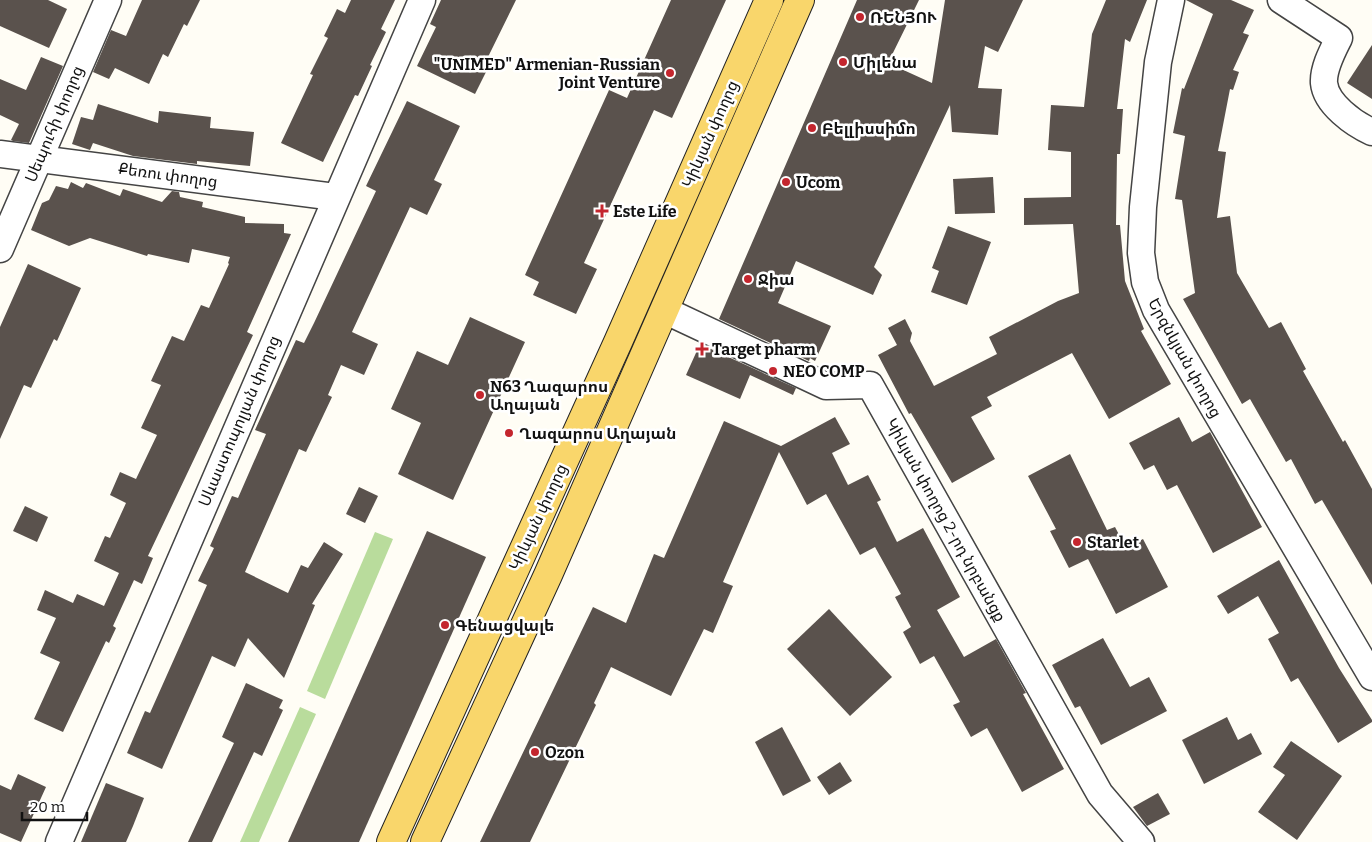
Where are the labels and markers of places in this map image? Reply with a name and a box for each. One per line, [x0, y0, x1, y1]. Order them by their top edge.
place label: ՌԵՆՅՈՒ [870, 8, 937, 27]
marker: ՌԵՆՅՈՒ [854, 11, 866, 23]
place label: Միլենա [853, 53, 917, 72]
place label: "UNIMED" Armenian-Russian Joint Venture [433, 55, 661, 92]
marker: Միլենա [837, 56, 849, 68]
marker: "UNIMED" Armenian-Russian Joint Venture [664, 67, 676, 79]
place label: Բելլիսսիմո [822, 119, 916, 138]
marker: Բելլիսսիմո [806, 122, 818, 134]
place label: Ucom [796, 173, 841, 192]
marker: Ucom [780, 176, 792, 188]
place label: Este Life [613, 202, 677, 221]
marker: Este Life [595, 204, 609, 218]
place label: Ջիա [758, 270, 795, 289]
marker: Ջիա [742, 273, 754, 285]
place label: Target pharm [712, 340, 817, 359]
marker: Target pharm [696, 343, 708, 355]
place label: NEO COMP [783, 362, 865, 381]
marker: NEO COMP [767, 365, 779, 377]
place label: N63 Ղազարոս Աղայան [490, 377, 608, 414]
marker: N63 Ղազարոս Աղայան [474, 389, 486, 401]
place label: Ղազարոս Աղայան [519, 424, 676, 443]
marker: Ղազարոս Աղայան [503, 427, 515, 439]
place label: Starlet [1087, 533, 1140, 552]
marker: Starlet [1071, 536, 1083, 548]
place label: Գենացվալե [455, 616, 554, 635]
marker: Գենացվալե [439, 619, 451, 631]
place label: Ozon [545, 743, 585, 762]
marker: Ozon [529, 746, 541, 758]

